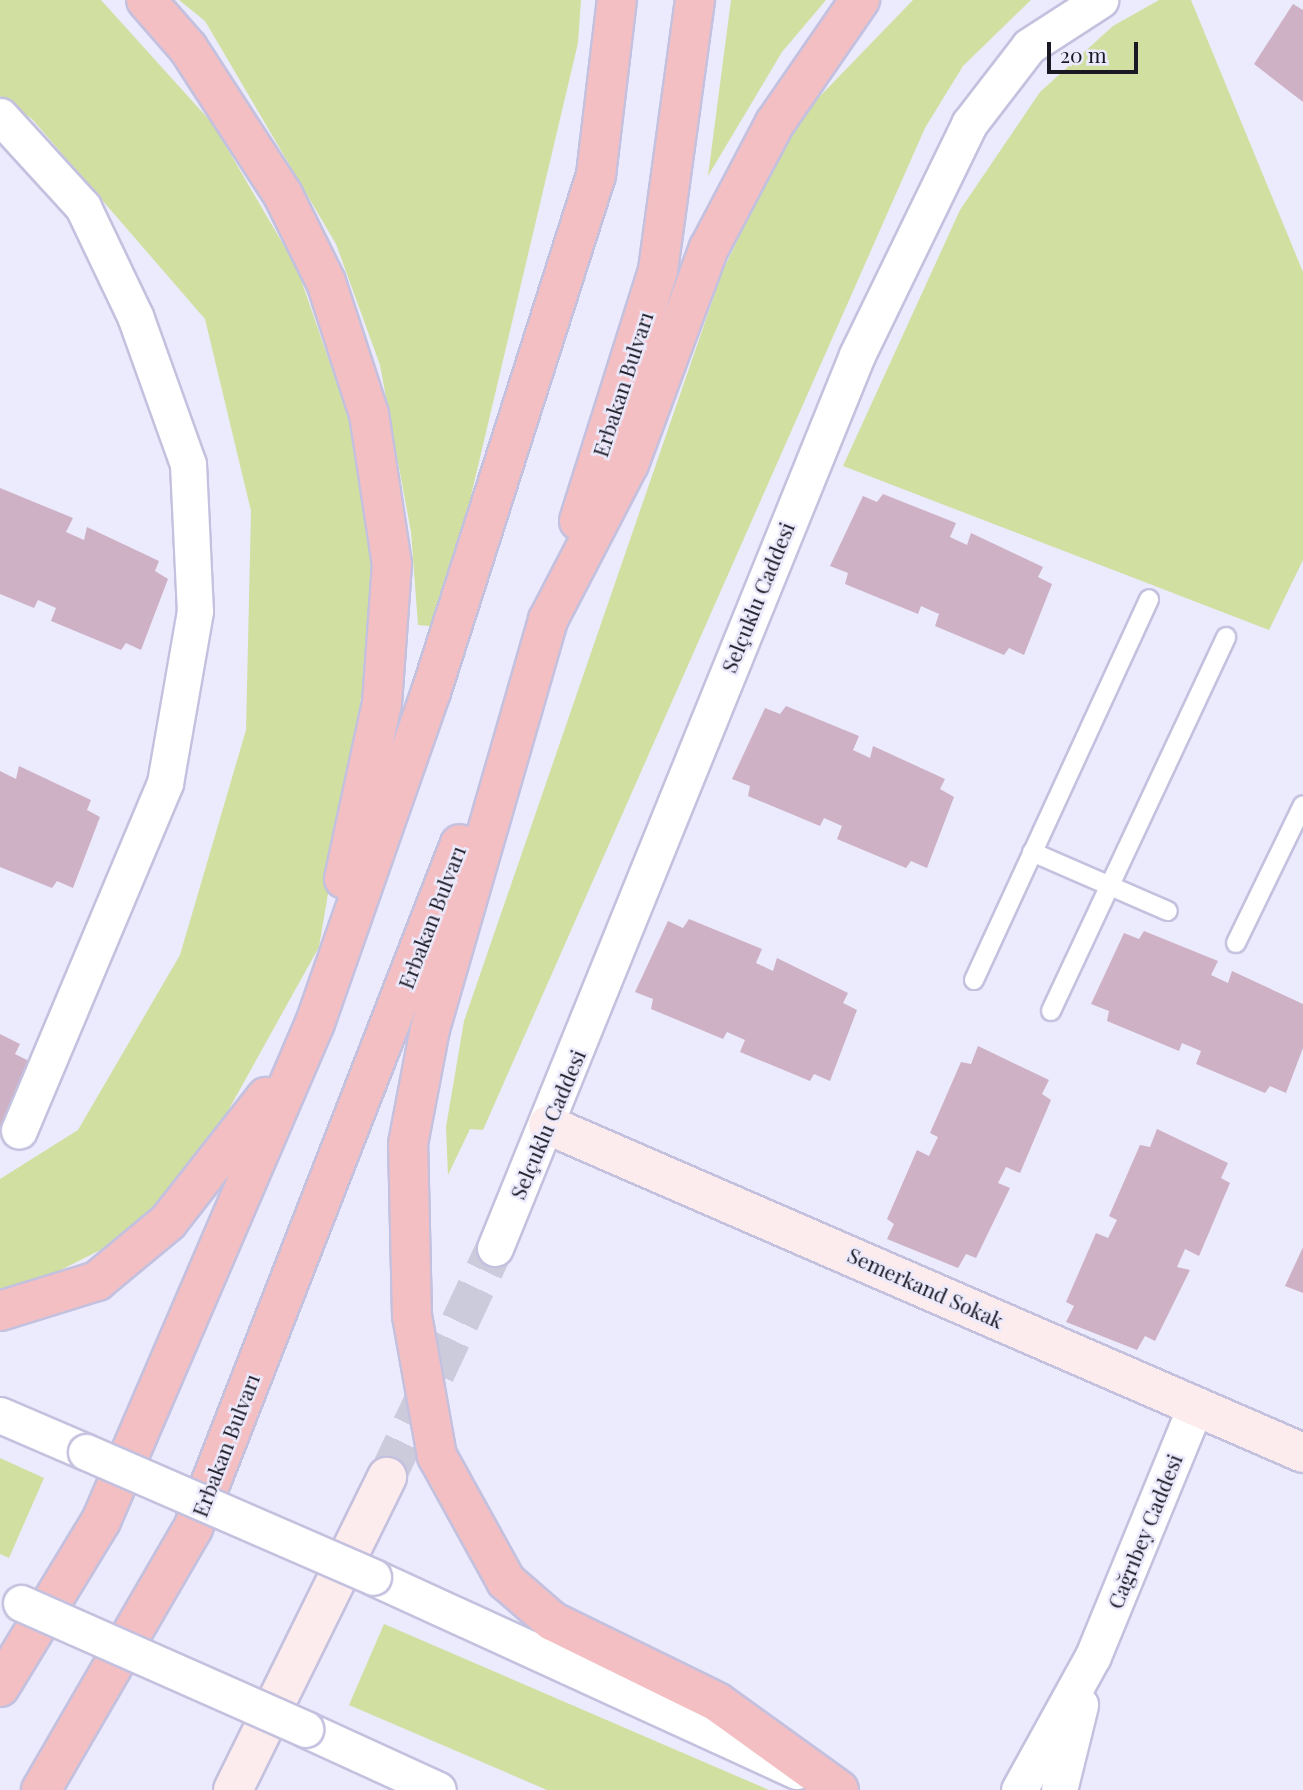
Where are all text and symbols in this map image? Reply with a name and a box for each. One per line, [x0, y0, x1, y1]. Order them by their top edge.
scale bar [1051, 28, 1142, 72]
text: 20 m [1060, 40, 1107, 68]
street label: Erbakan Bulvarı [587, 308, 657, 460]
street label: Selçuklu Caddesi [715, 518, 799, 676]
street label: Erbakan Bulvarı [392, 842, 470, 992]
street label: Selçuklu Caddesi [504, 1045, 590, 1203]
street label: Semerkand Sokak [844, 1241, 1008, 1333]
street label: Erbakan Bulvarı [186, 1370, 264, 1520]
street label: Cağrıbey Caddesi [1101, 1450, 1187, 1612]

